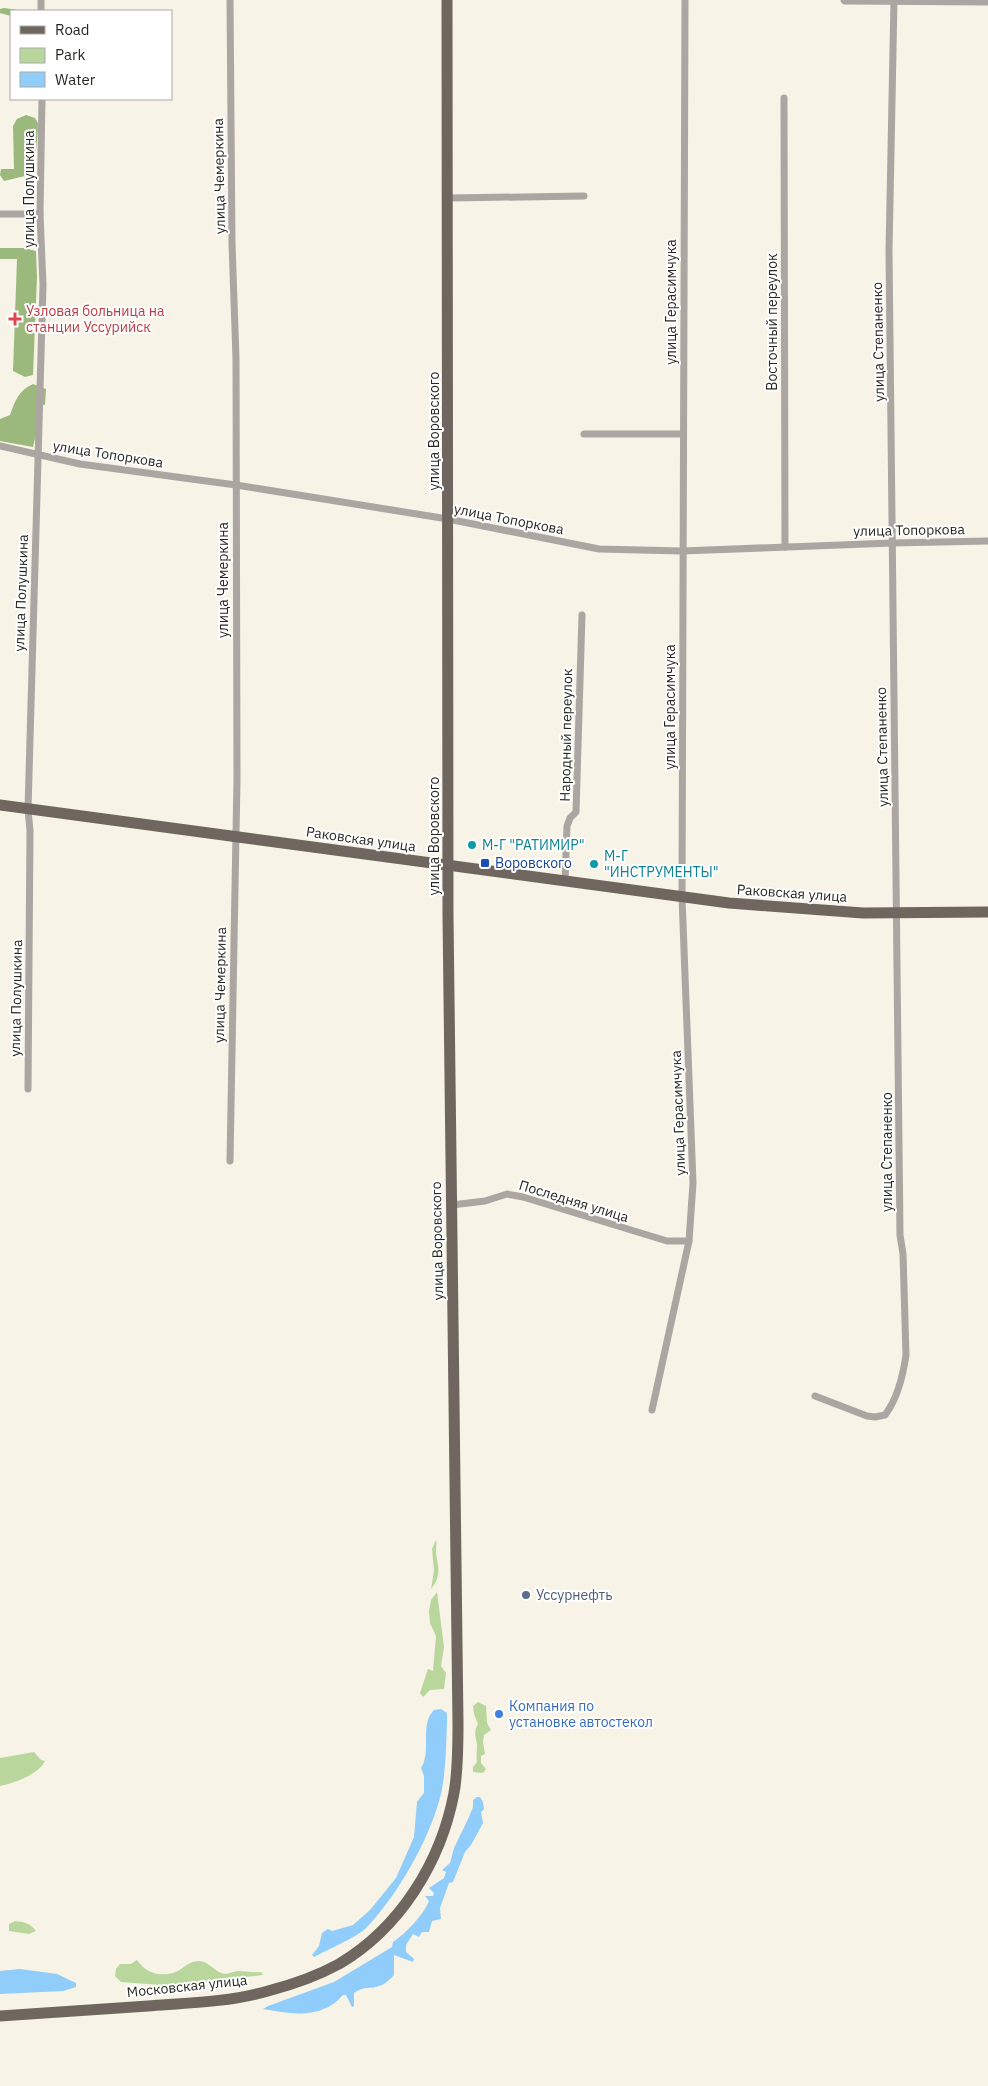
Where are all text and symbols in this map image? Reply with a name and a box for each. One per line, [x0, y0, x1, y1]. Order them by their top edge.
legend [10, 10, 172, 100]
text: Road [55, 20, 90, 39]
text: Park [55, 45, 85, 64]
text: Water [55, 70, 96, 89]
street label: улица Чемеркина [209, 117, 229, 234]
street label: улица Полушкина [20, 130, 38, 248]
street label: улица Герасимчука [662, 239, 680, 365]
street label: Восточный переулок [763, 253, 781, 391]
street label: улица Степаненко [868, 282, 888, 402]
place label: Узловая больница на станции Уссурийск [26, 302, 165, 336]
marker: Узловая больница на станции Уссурийск [8, 312, 22, 326]
street label: улица Воровского [425, 371, 443, 490]
street label: улица Топоркова [52, 436, 165, 472]
street label: улица Топоркова [453, 500, 566, 539]
street label: улица Топоркова [853, 520, 965, 540]
street label: улица Чемеркина [214, 521, 232, 638]
street label: улица Полушкина [10, 534, 32, 652]
street label: улица Герасимчука [661, 644, 679, 770]
street label: Народный переулок [556, 668, 576, 802]
street label: улица Степаненко [872, 687, 892, 807]
street label: улица Воровского [425, 776, 443, 895]
street label: Раковская улица [305, 822, 418, 856]
place label: М-Г "РАТИМИР" [482, 836, 585, 854]
marker: М-Г "РАТИМИР" [466, 839, 478, 851]
place label: М-Г "ИНСТРУМЕНТЫ" [604, 847, 719, 881]
place label: Воровского [495, 854, 572, 872]
marker: Воровского [479, 857, 491, 869]
marker: М-Г "ИНСТРУМЕНТЫ" [588, 858, 600, 870]
street label: Раковская улица [736, 880, 848, 906]
street label: улица Чемеркина [210, 926, 230, 1043]
street label: улица Полушкина [6, 939, 26, 1057]
street label: улица Герасимчука [667, 1049, 689, 1176]
street label: улица Степаненко [878, 1092, 896, 1212]
street label: Последняя улица [517, 1176, 632, 1226]
street label: улица Воровского [427, 1181, 447, 1301]
place label: Уссурнефть [536, 1586, 612, 1604]
marker: Уссурнефть [520, 1589, 532, 1601]
place label: Компания по установке автостекол [509, 1697, 653, 1731]
marker: Компания по установке автостекол [493, 1708, 505, 1720]
street label: Московская улица [126, 1971, 249, 2001]

